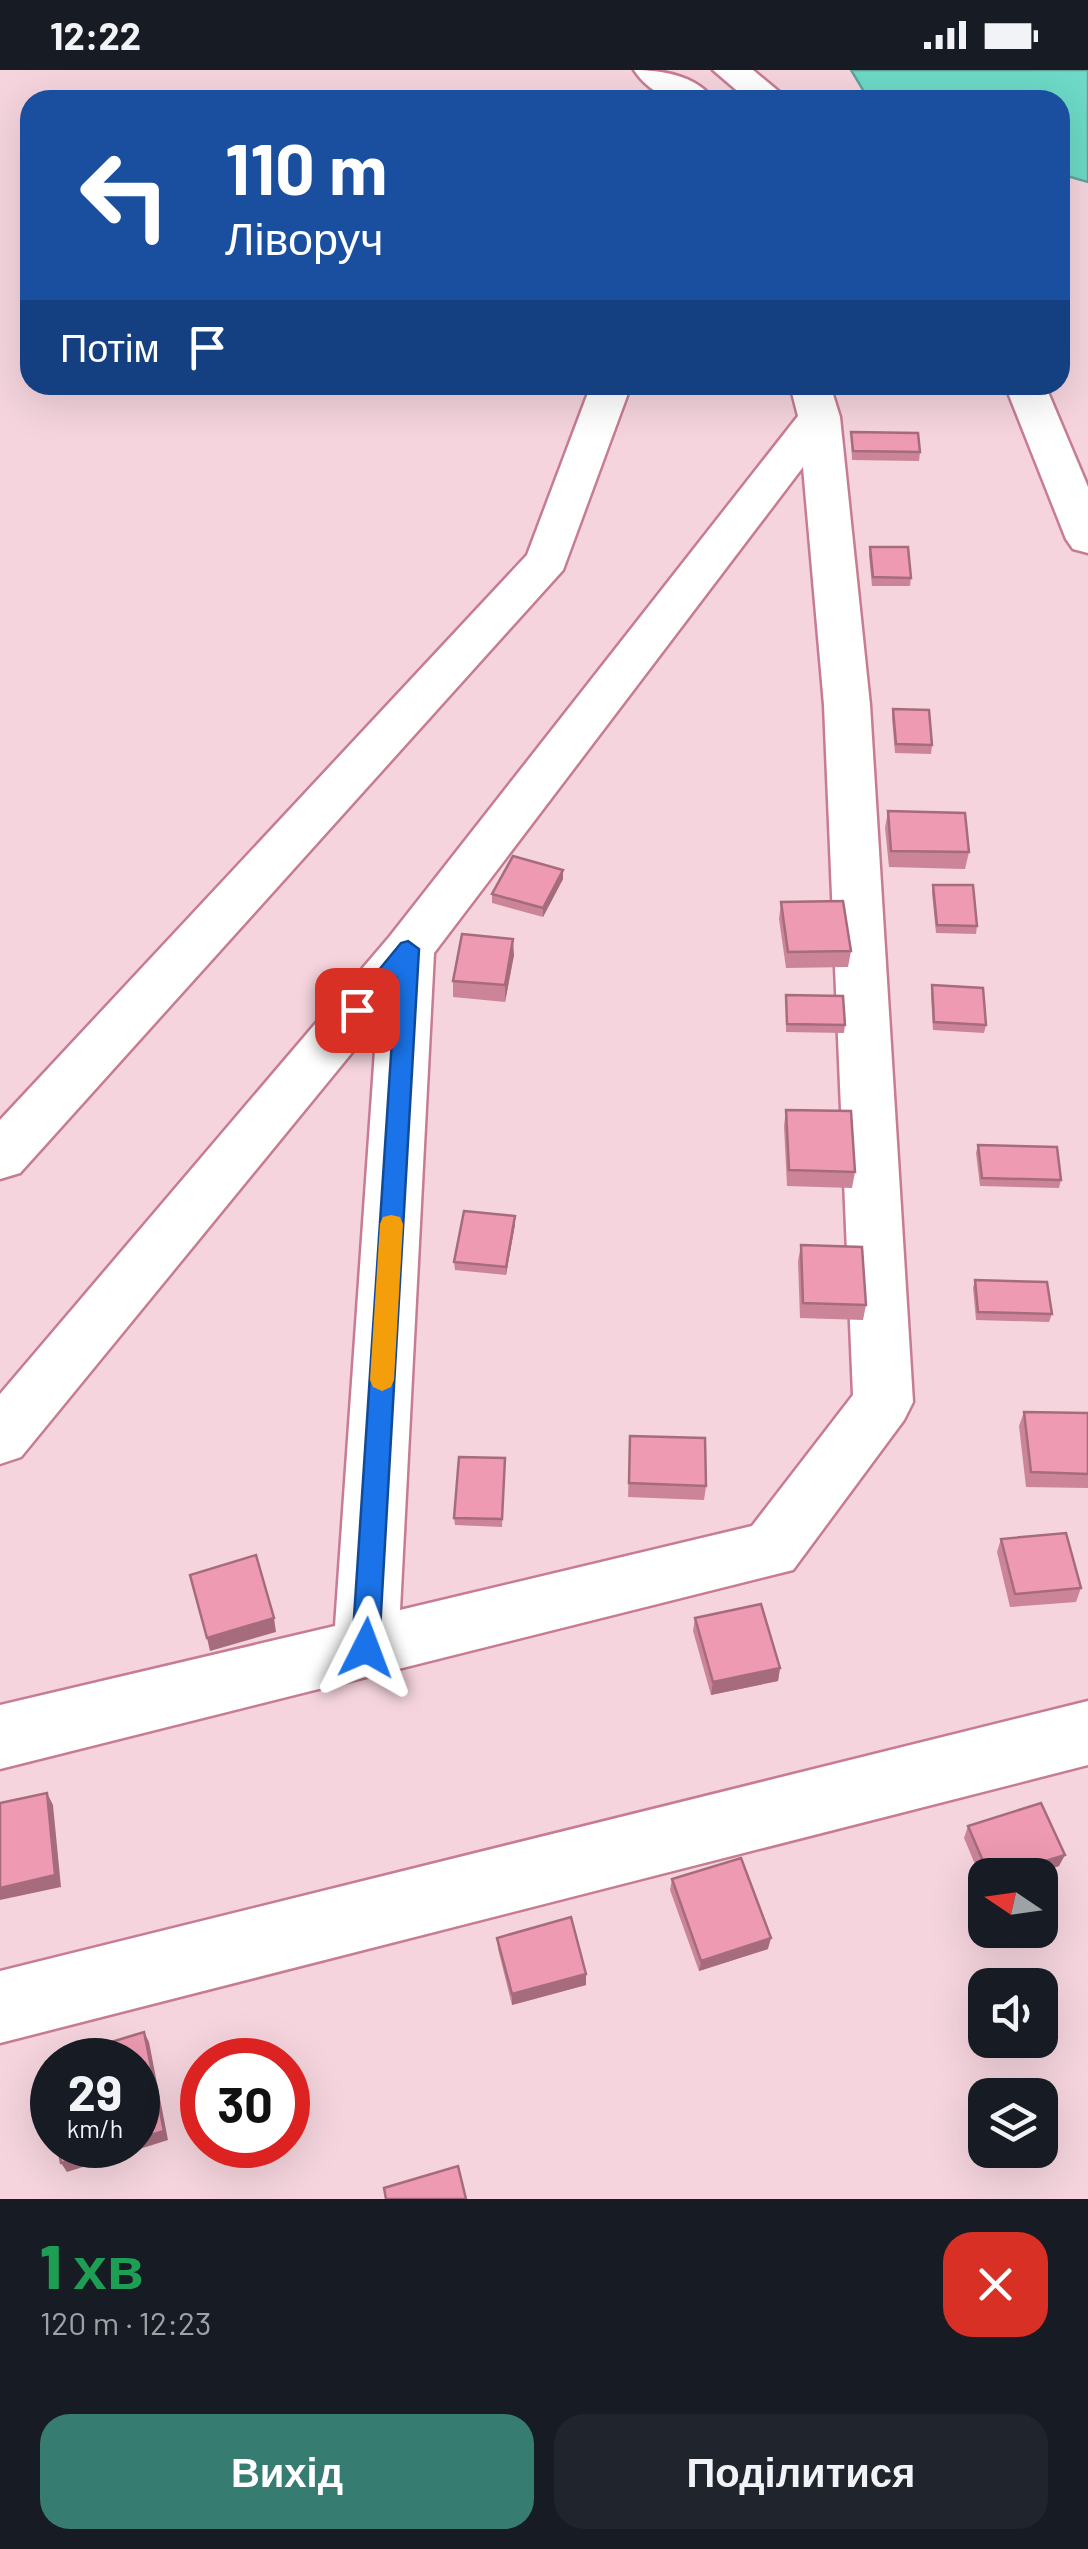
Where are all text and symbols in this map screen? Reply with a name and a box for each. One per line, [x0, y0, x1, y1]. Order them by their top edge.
text: 12:22 [50, 12, 141, 58]
text: 110 m [225, 125, 387, 209]
icon: left [60, 130, 190, 260]
text: Ліворуч [225, 210, 383, 264]
icon: arrive [180, 320, 235, 375]
text: Потім [60, 324, 160, 370]
pin [315, 968, 400, 1053]
icon: arrive [330, 983, 385, 1038]
position arrow [314, 1596, 418, 1700]
north arrow [968, 1858, 1058, 1948]
map controls [968, 1858, 1058, 2168]
button: sound [968, 1968, 1058, 2058]
speed limit sign: 30 [180, 2038, 310, 2168]
text: 29 [68, 2061, 122, 2121]
button: layers [968, 2078, 1058, 2168]
text: km/h [67, 2113, 123, 2143]
text: 1 хв [40, 2229, 144, 2301]
button: close [943, 2232, 1048, 2337]
text: 120 m · 12:23 [40, 2303, 211, 2341]
button: Вихід [40, 2414, 534, 2529]
button: Поділитися [554, 2414, 1048, 2529]

